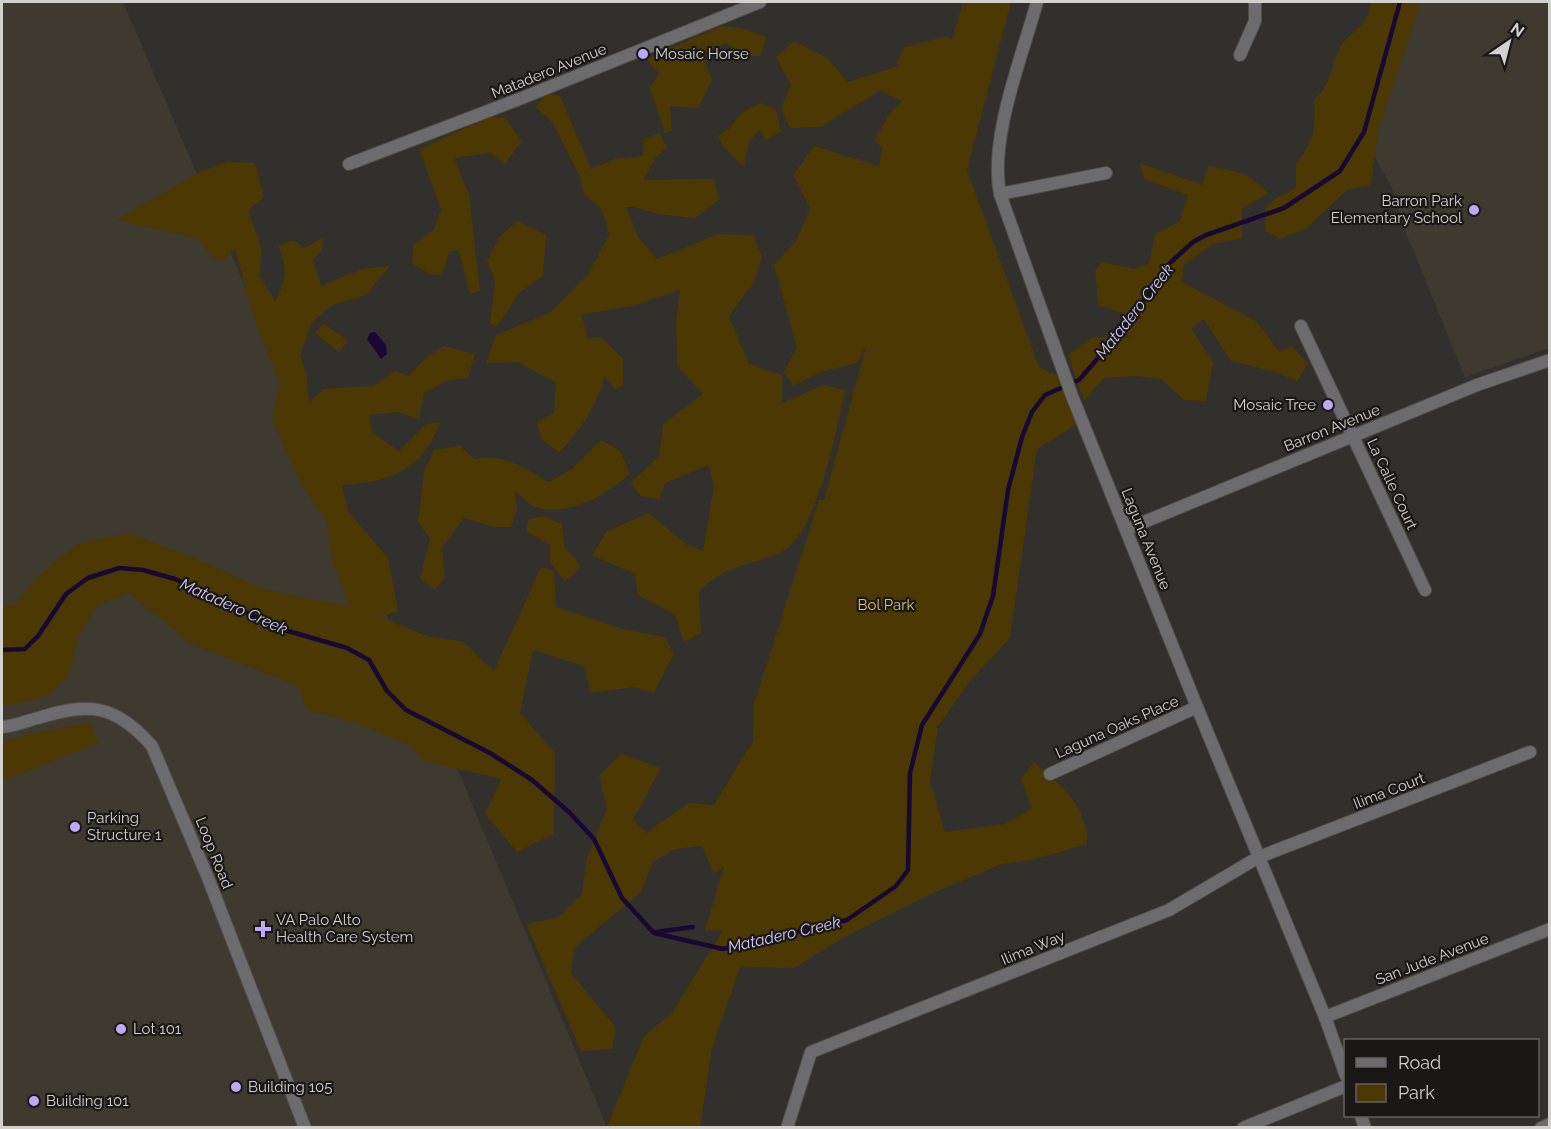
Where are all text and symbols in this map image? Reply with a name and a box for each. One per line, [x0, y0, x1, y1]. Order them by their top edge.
north arrow [1479, 12, 1539, 72]
text: N [1507, 19, 1528, 41]
street label: Matadero Avenue [489, 40, 609, 102]
place label: Mosaic Horse [655, 45, 749, 63]
marker: Mosaic Horse [636, 47, 650, 61]
place label: Barron Park Elementary School [1331, 192, 1463, 227]
marker: Barron Park Elementary School [1467, 203, 1481, 217]
water label: Matadero Creek [1091, 260, 1178, 363]
place label: Mosaic Tree [1233, 396, 1316, 414]
marker: Mosaic Tree [1321, 398, 1335, 412]
street label: Barron Avenue [1281, 400, 1383, 455]
street label: La Calle Court [1363, 436, 1421, 532]
street label: Laguna Avenue [1117, 486, 1175, 593]
water label: Matadero Creek [177, 574, 291, 639]
park label: Bol Park [857, 596, 915, 614]
street label: Laguna Oaks Place [1053, 692, 1181, 762]
street label: Ilima Court [1351, 769, 1427, 813]
place label: Parking Structure 1 [87, 809, 162, 844]
street label: Loop Road [192, 815, 236, 891]
marker: Parking Structure 1 [68, 820, 82, 834]
place label: VA Palo Alto Health Care System [276, 911, 413, 946]
water label: Matadero Creek [726, 912, 843, 957]
marker: VA Palo Alto Health Care System [254, 920, 272, 938]
street label: Ilima Way [998, 927, 1068, 969]
street label: San Jude Avenue [1373, 929, 1491, 989]
place label: Lot 101 [133, 1020, 182, 1038]
marker: Lot 101 [114, 1022, 128, 1036]
legend [1344, 1039, 1539, 1117]
text: Road [1398, 1052, 1441, 1073]
place label: Building 105 [248, 1078, 332, 1096]
marker: Building 105 [229, 1080, 243, 1094]
text: Park [1398, 1082, 1435, 1103]
place label: Building 101 [46, 1092, 129, 1110]
marker: Building 101 [27, 1094, 41, 1108]

